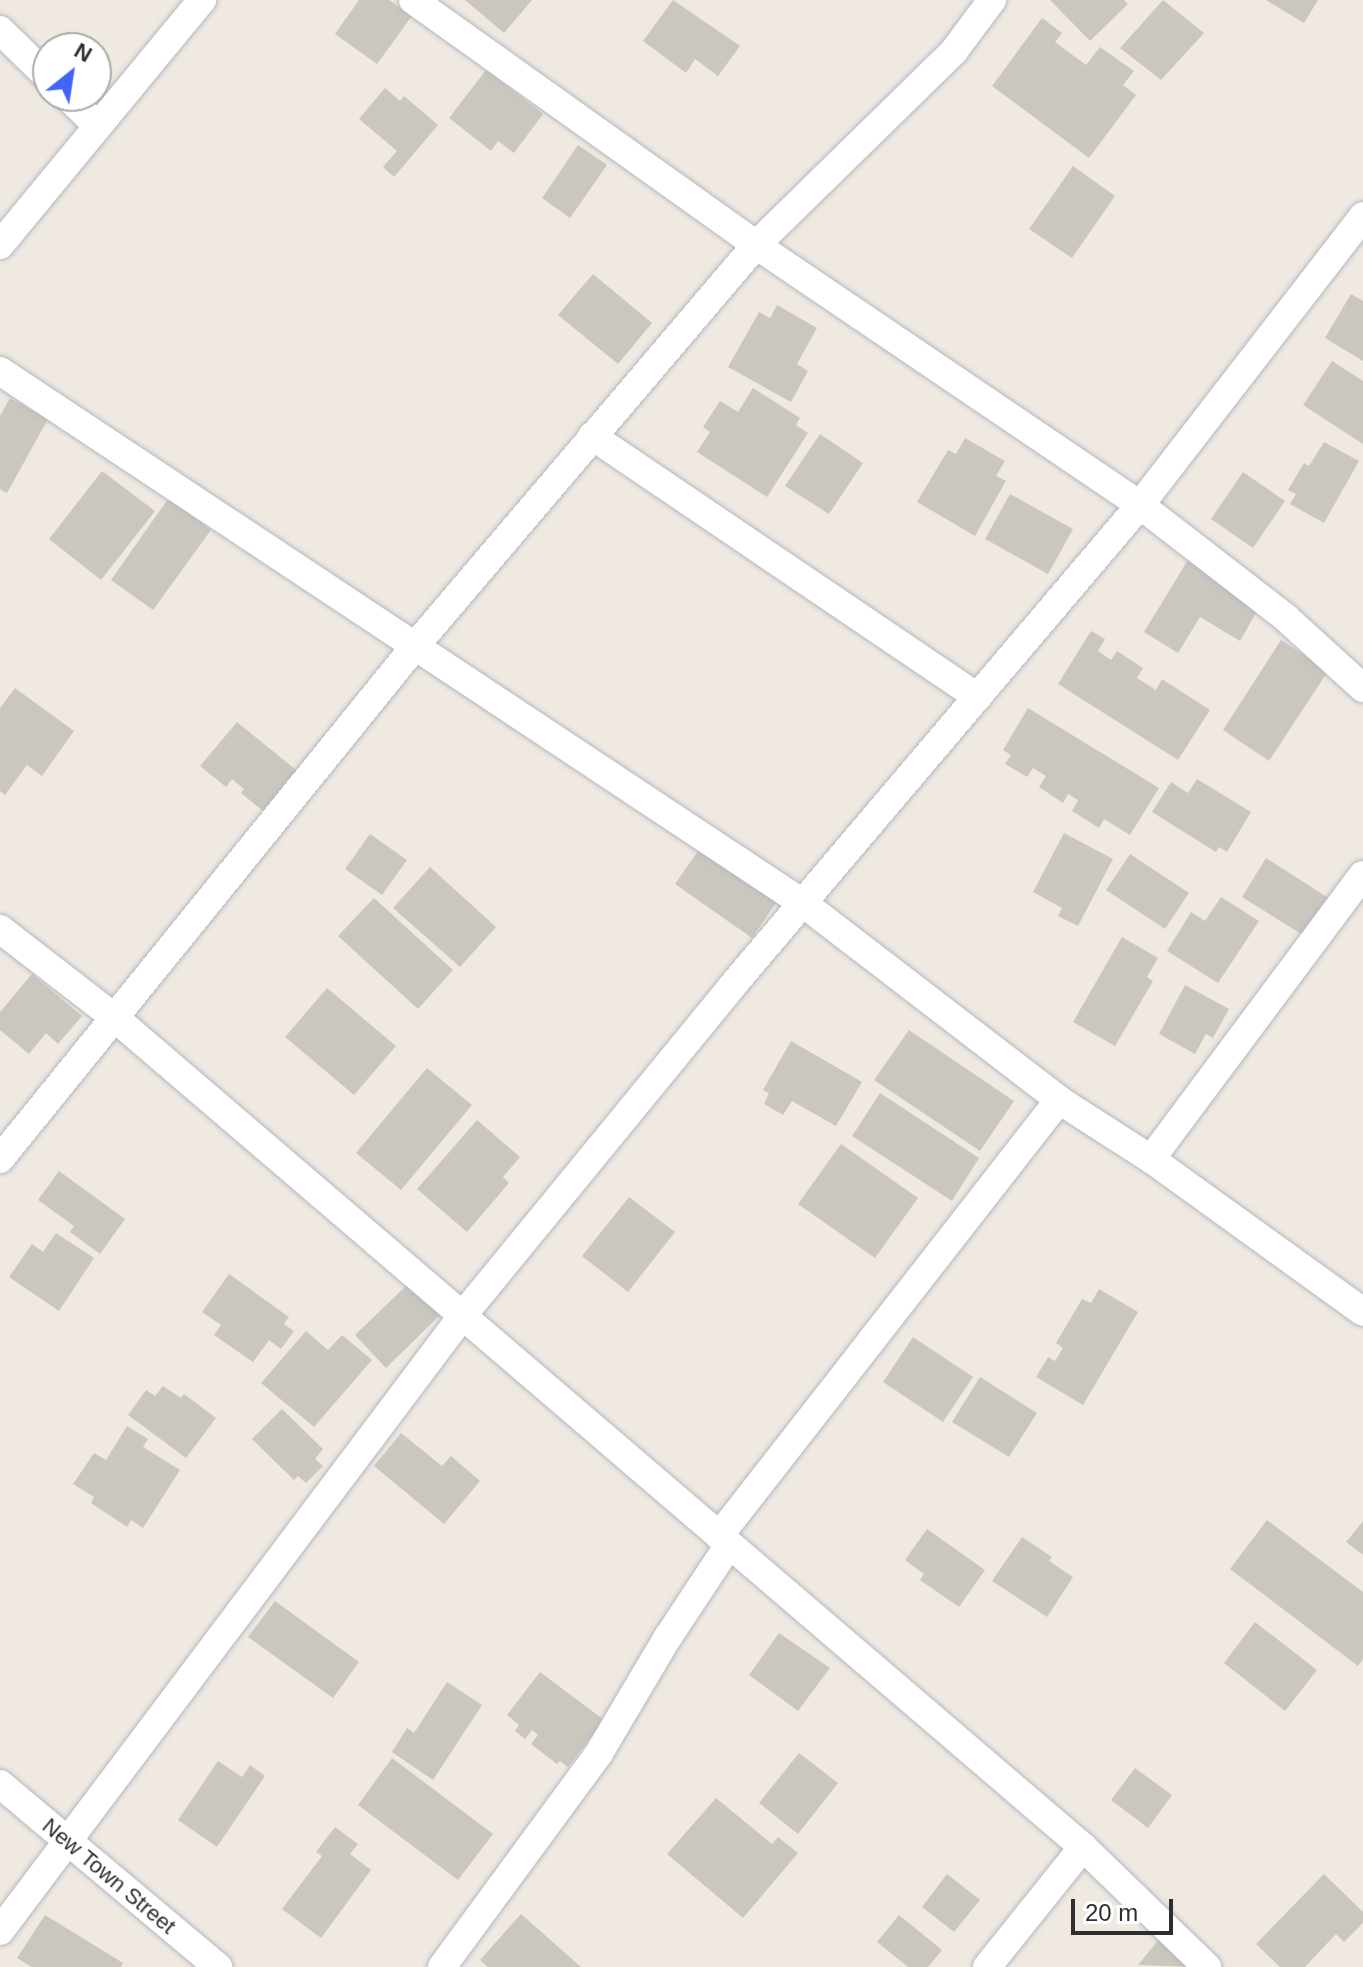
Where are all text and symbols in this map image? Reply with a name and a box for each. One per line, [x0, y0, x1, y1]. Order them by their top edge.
north arrow [32, 32, 112, 112]
text: N [70, 38, 96, 67]
street label: New Town Street [37, 1812, 181, 1940]
scale bar [1075, 1883, 1177, 1933]
text: 20 m [1085, 1899, 1138, 1926]

